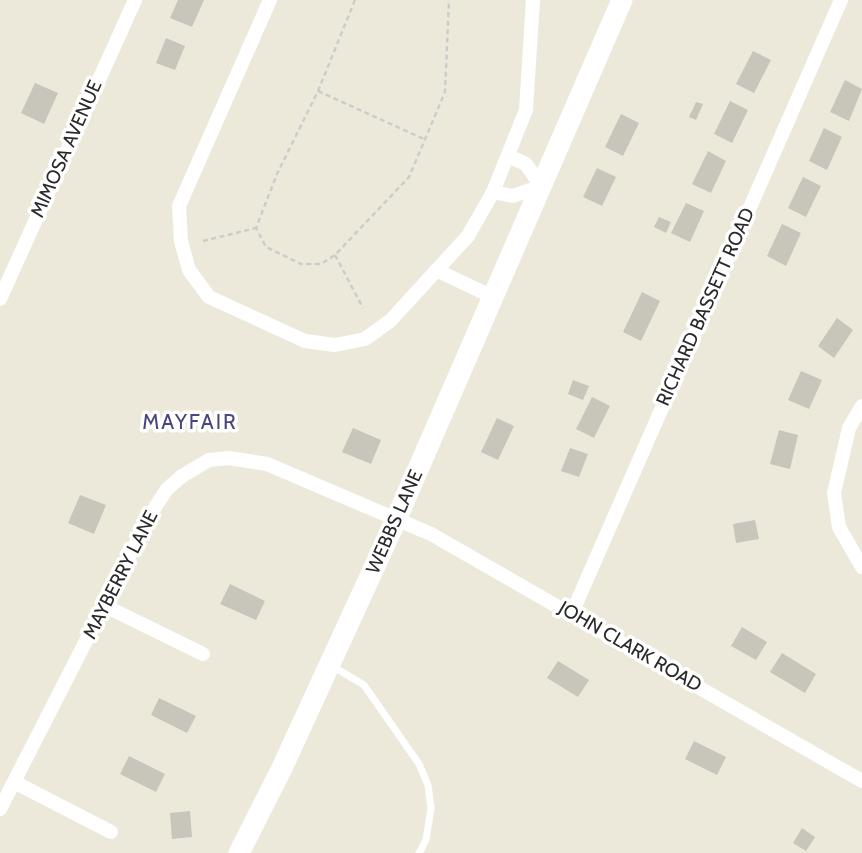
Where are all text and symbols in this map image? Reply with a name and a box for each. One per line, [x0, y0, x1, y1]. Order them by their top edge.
street label: MIMOSA AVENUE [27, 77, 107, 221]
street label: RICHARD BASSETT ROAD [652, 204, 760, 410]
district label: MAYFAIR [143, 410, 237, 436]
street label: WEBBS LANE [362, 466, 428, 578]
street label: MAYBERRY LANE [79, 507, 163, 643]
street label: JOHN CLARK ROAD [554, 597, 706, 697]

